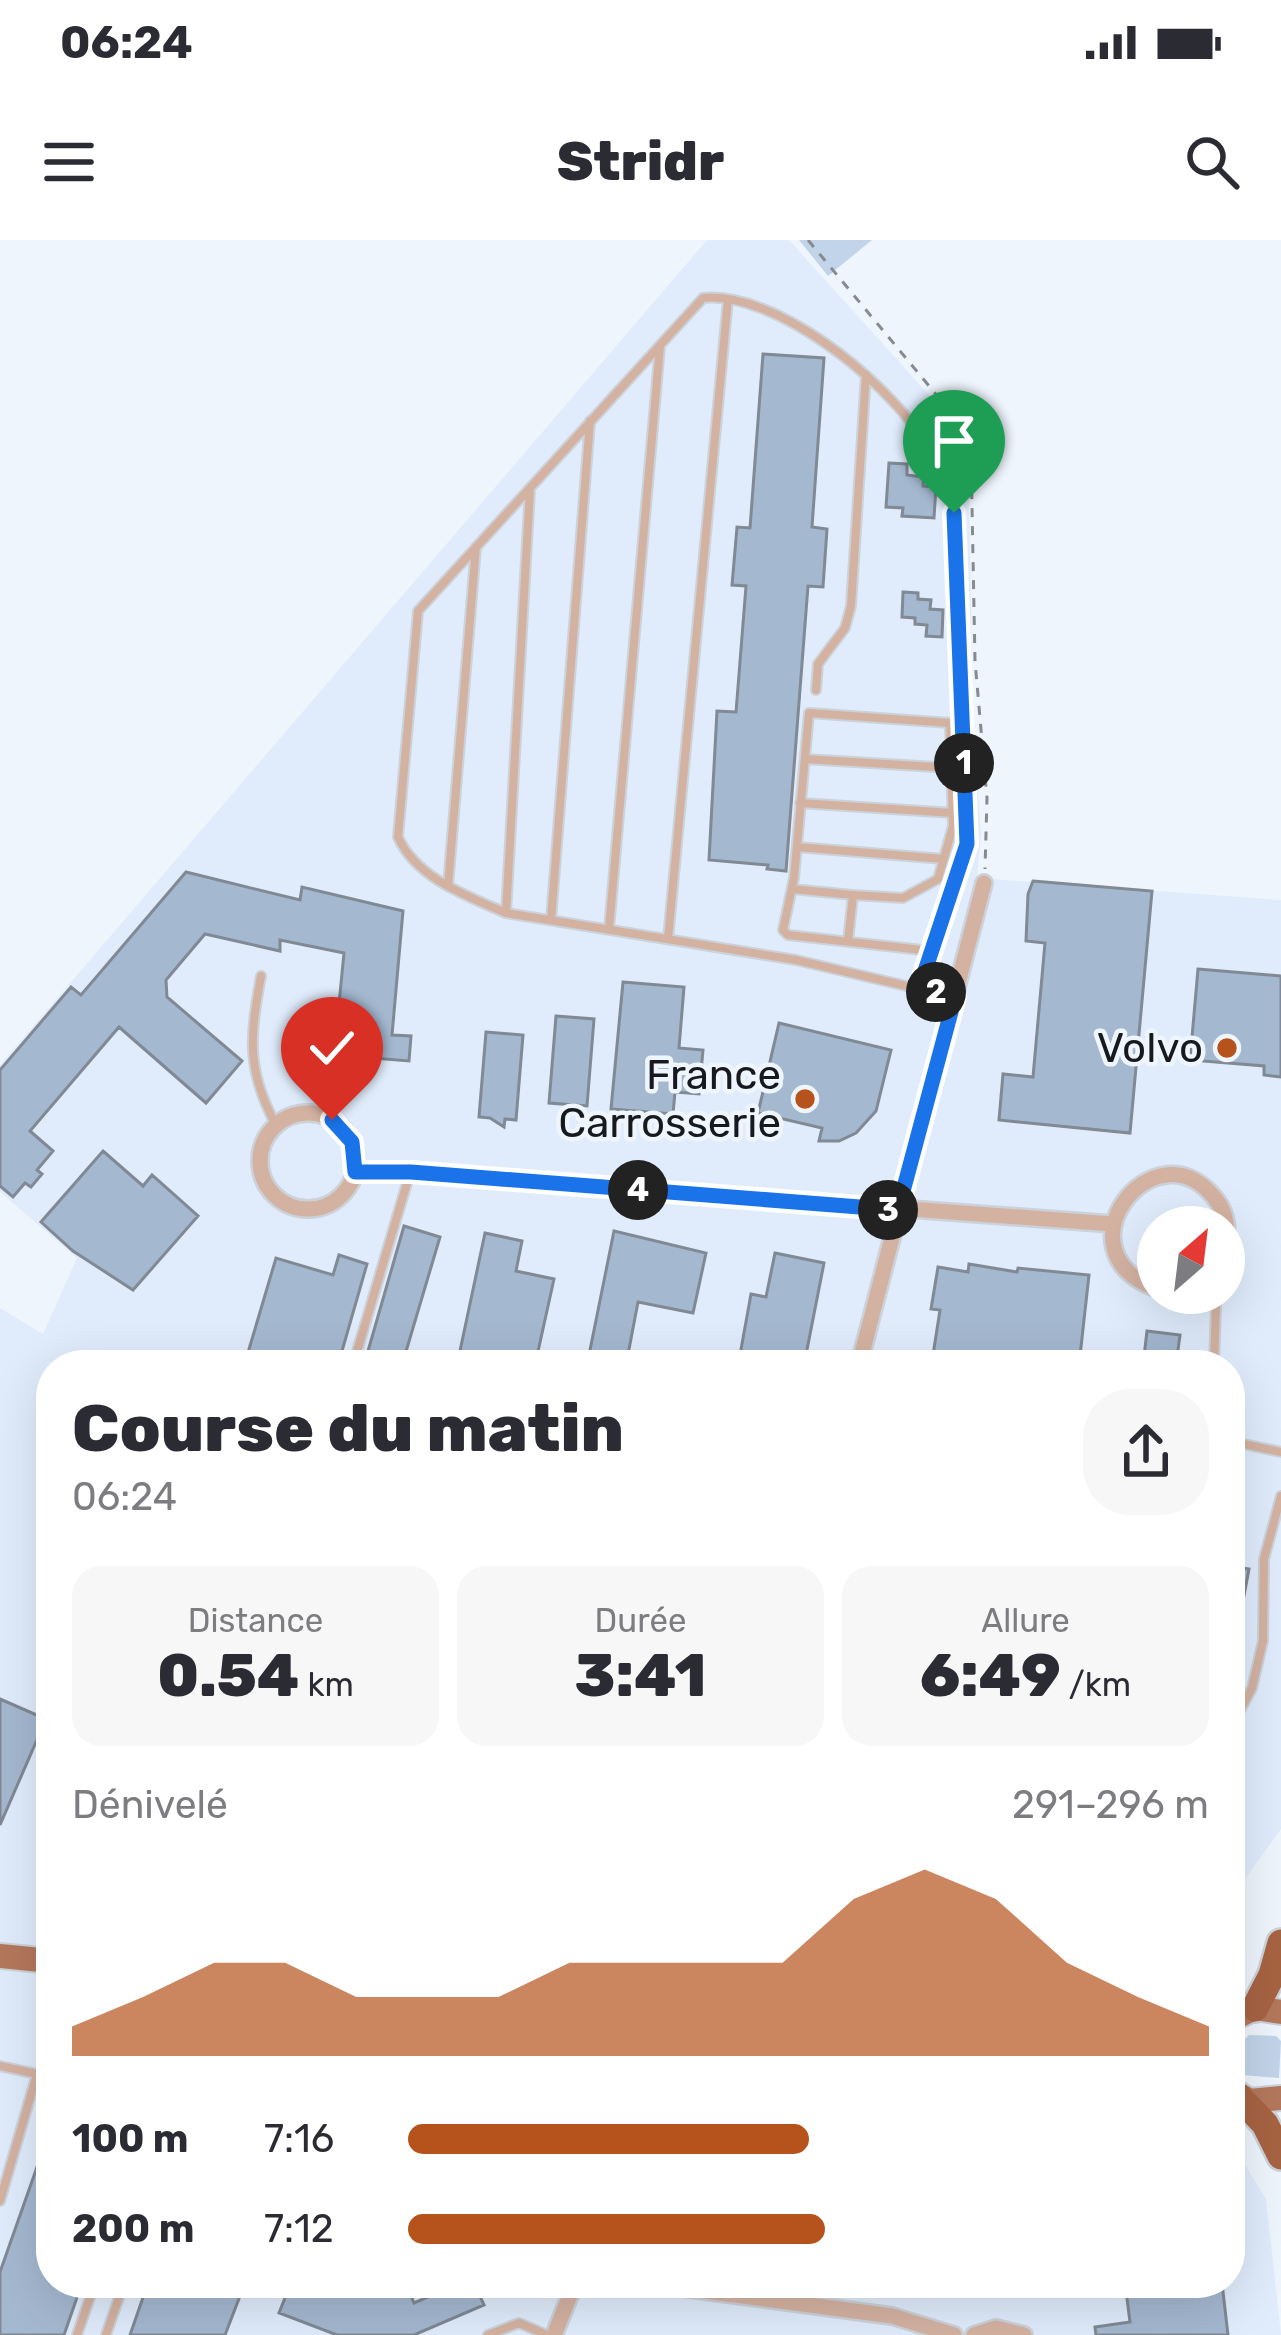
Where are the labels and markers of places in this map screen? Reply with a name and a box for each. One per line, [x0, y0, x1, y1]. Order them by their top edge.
pin [903, 390, 1005, 513]
pin: 1 [934, 733, 994, 793]
pin: 2 [906, 962, 966, 1022]
pin [281, 997, 383, 1120]
place label: Volvo [1097, 1023, 1203, 1073]
marker: Volvo [1214, 1035, 1240, 1061]
place label: France Carrosserie [558, 1050, 781, 1148]
marker: France Carrosserie [792, 1086, 818, 1112]
pin: 4 [608, 1160, 668, 1220]
pin: 3 [858, 1180, 918, 1240]

